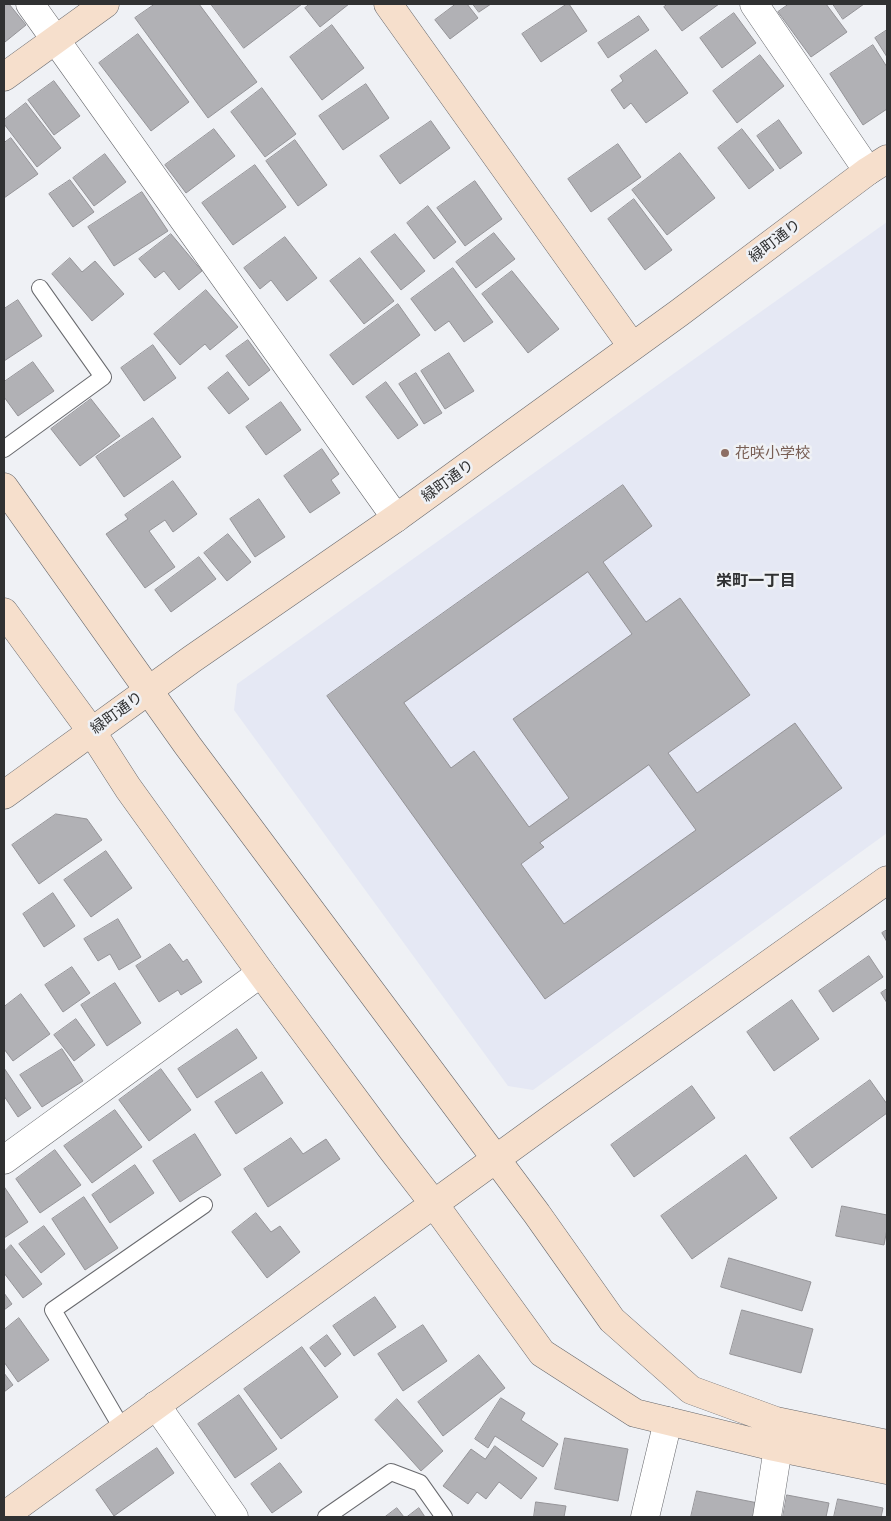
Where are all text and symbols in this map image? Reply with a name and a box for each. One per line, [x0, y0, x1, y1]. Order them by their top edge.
street label: 緑町通り [746, 216, 804, 266]
place label: 花咲小学校 [735, 444, 810, 462]
marker: 花咲小学校 [719, 447, 731, 459]
street label: 緑町通り [418, 456, 478, 506]
district label: 栄町一丁目 [716, 571, 796, 591]
street label: 緑町通り [87, 688, 147, 738]

